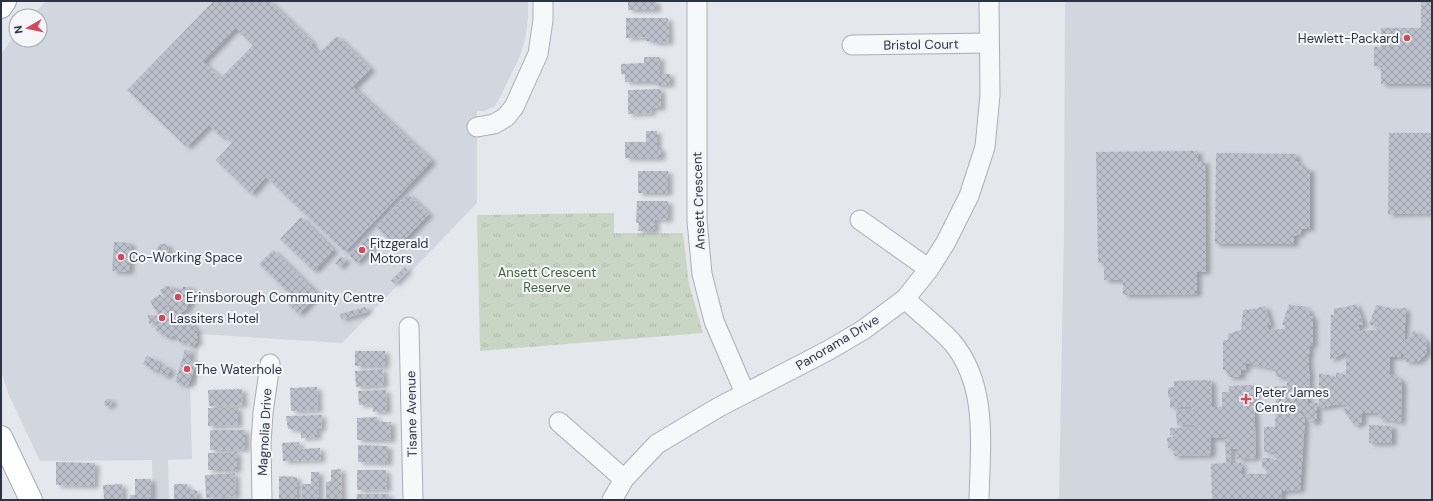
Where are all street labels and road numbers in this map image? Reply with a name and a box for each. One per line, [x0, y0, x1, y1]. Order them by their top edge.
street label: Bristol Court [883, 35, 959, 54]
street label: Ansett Crescent [688, 151, 709, 251]
street label: Panorama Drive [792, 311, 882, 374]
street label: Tisane Avenue [402, 371, 421, 457]
street label: Magnolia Drive [254, 388, 275, 476]

